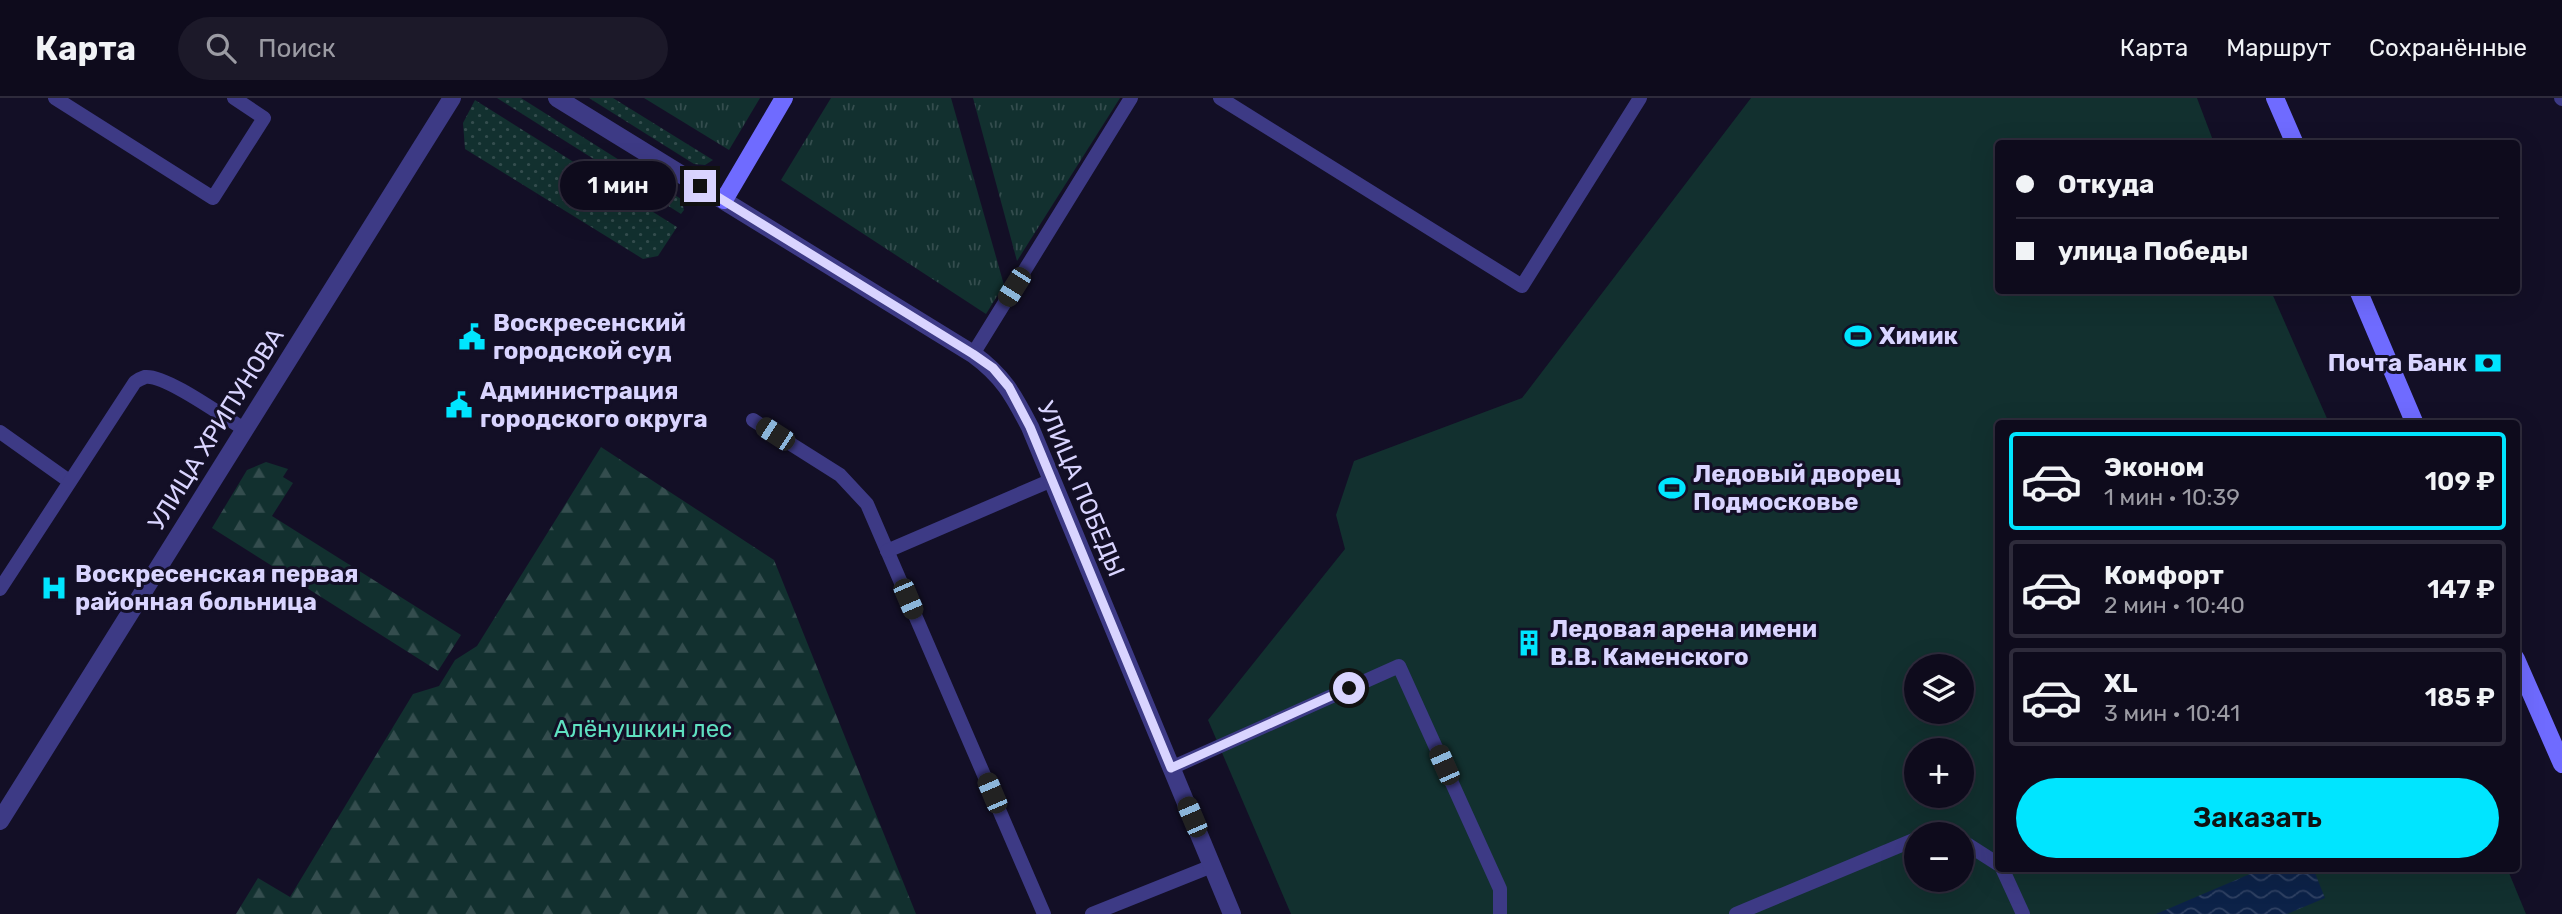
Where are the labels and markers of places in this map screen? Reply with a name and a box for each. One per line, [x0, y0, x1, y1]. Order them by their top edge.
place label: Воскресенский городской суд [493, 309, 686, 365]
sports icon: Химик [1843, 321, 1873, 351]
public building icon: Воскресенский городской суд [457, 322, 487, 352]
place label: Химик [1879, 322, 1959, 350]
bank icon: Почта Банк [2473, 348, 2503, 378]
place label: Почта Банк [2328, 349, 2467, 377]
place label: Администрация городского округа [480, 377, 708, 433]
public building icon: Администрация городского округа [444, 390, 474, 420]
place label: Ледовый дворец Подмосковье [1693, 460, 1901, 516]
sports icon: Ледовый дворец Подмосковье [1657, 473, 1687, 503]
place label: Воскресенская первая районная больница [75, 560, 359, 616]
hospital icon: Воскресенская первая районная больница [39, 573, 69, 603]
place label: Ледовая арена имени В.В. Каменского [1550, 615, 1817, 671]
building icon: Ледовая арена имени В.В. Каменского [1514, 628, 1544, 658]

